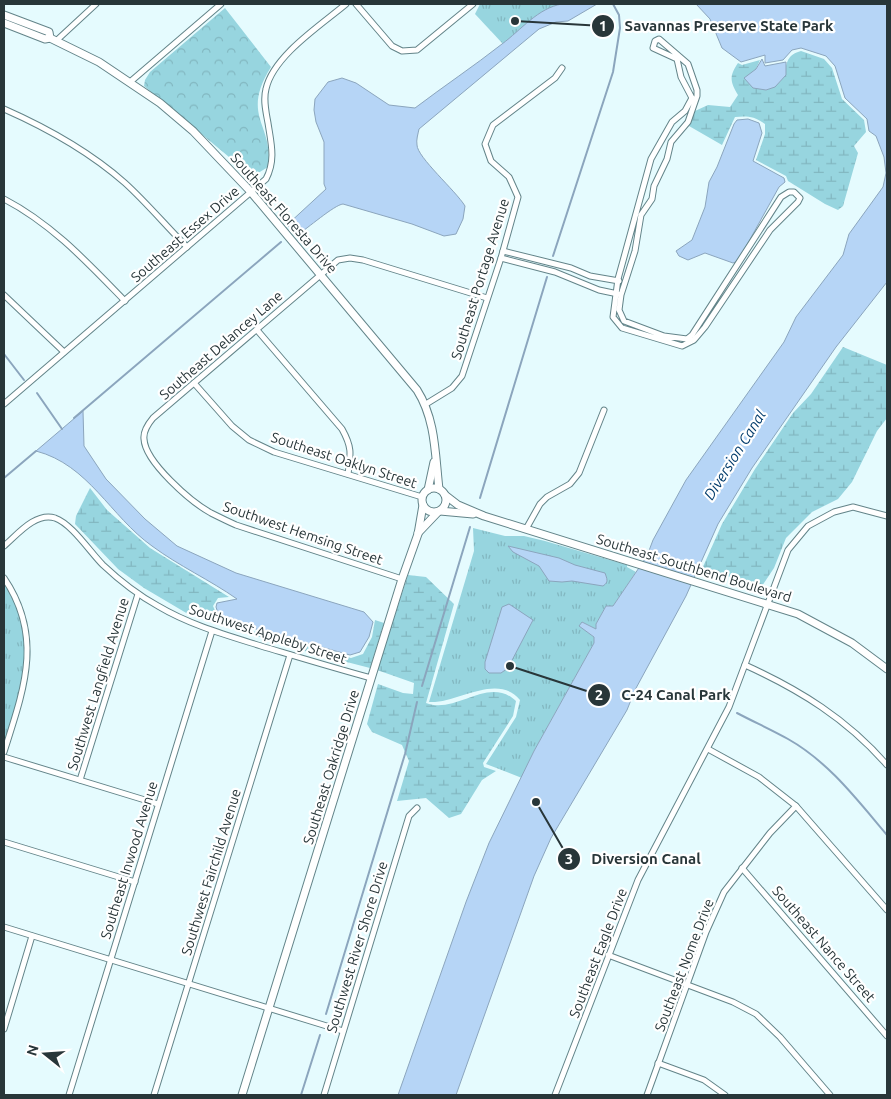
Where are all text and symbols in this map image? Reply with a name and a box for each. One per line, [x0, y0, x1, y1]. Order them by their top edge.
callout: Savannas Preserve State Park [590, 11, 844, 41]
text: 1 [599, 17, 607, 34]
text: Savannas Preserve State Park [625, 17, 834, 34]
street label: Southeast Floresta Drive [227, 150, 341, 276]
street label: Southeast Essex Drive [128, 183, 242, 285]
street label: Southeast Portage Avenue [448, 197, 512, 361]
street label: Southeast Delancey Lane [156, 287, 286, 403]
water label: Diversion Canal [700, 406, 769, 503]
street label: Southeast Oaklyn Street [269, 429, 419, 491]
street label: Southwest Hemsing Street [221, 498, 385, 568]
street label: Southeast Southbend Boulevard [595, 531, 793, 605]
street label: Southwest Langfield Avenue [64, 596, 132, 772]
street label: Southwest Appleby Street [187, 601, 349, 667]
callout: C-24 Canal Park [586, 680, 741, 710]
text: 2 [595, 686, 603, 703]
text: C-24 Canal Park [621, 686, 731, 703]
street label: Southeast Oakridge Drive [300, 688, 362, 846]
street label: Southeast Inwood Avenue [97, 779, 161, 941]
street label: Southwest Fairchild Avenue [178, 787, 244, 957]
callout: Diversion Canal [556, 844, 711, 874]
text: 3 [565, 850, 573, 867]
text: Diversion Canal [591, 850, 701, 867]
street label: Southwest River Shore Drive [323, 859, 391, 1035]
street label: Southeast Nance Street [769, 883, 879, 1006]
street label: Southeast Eagle Drive [566, 886, 630, 1020]
street label: Southeast Nome Drive [651, 896, 717, 1034]
north arrow [20, 1029, 70, 1079]
text: N [23, 1043, 42, 1058]

